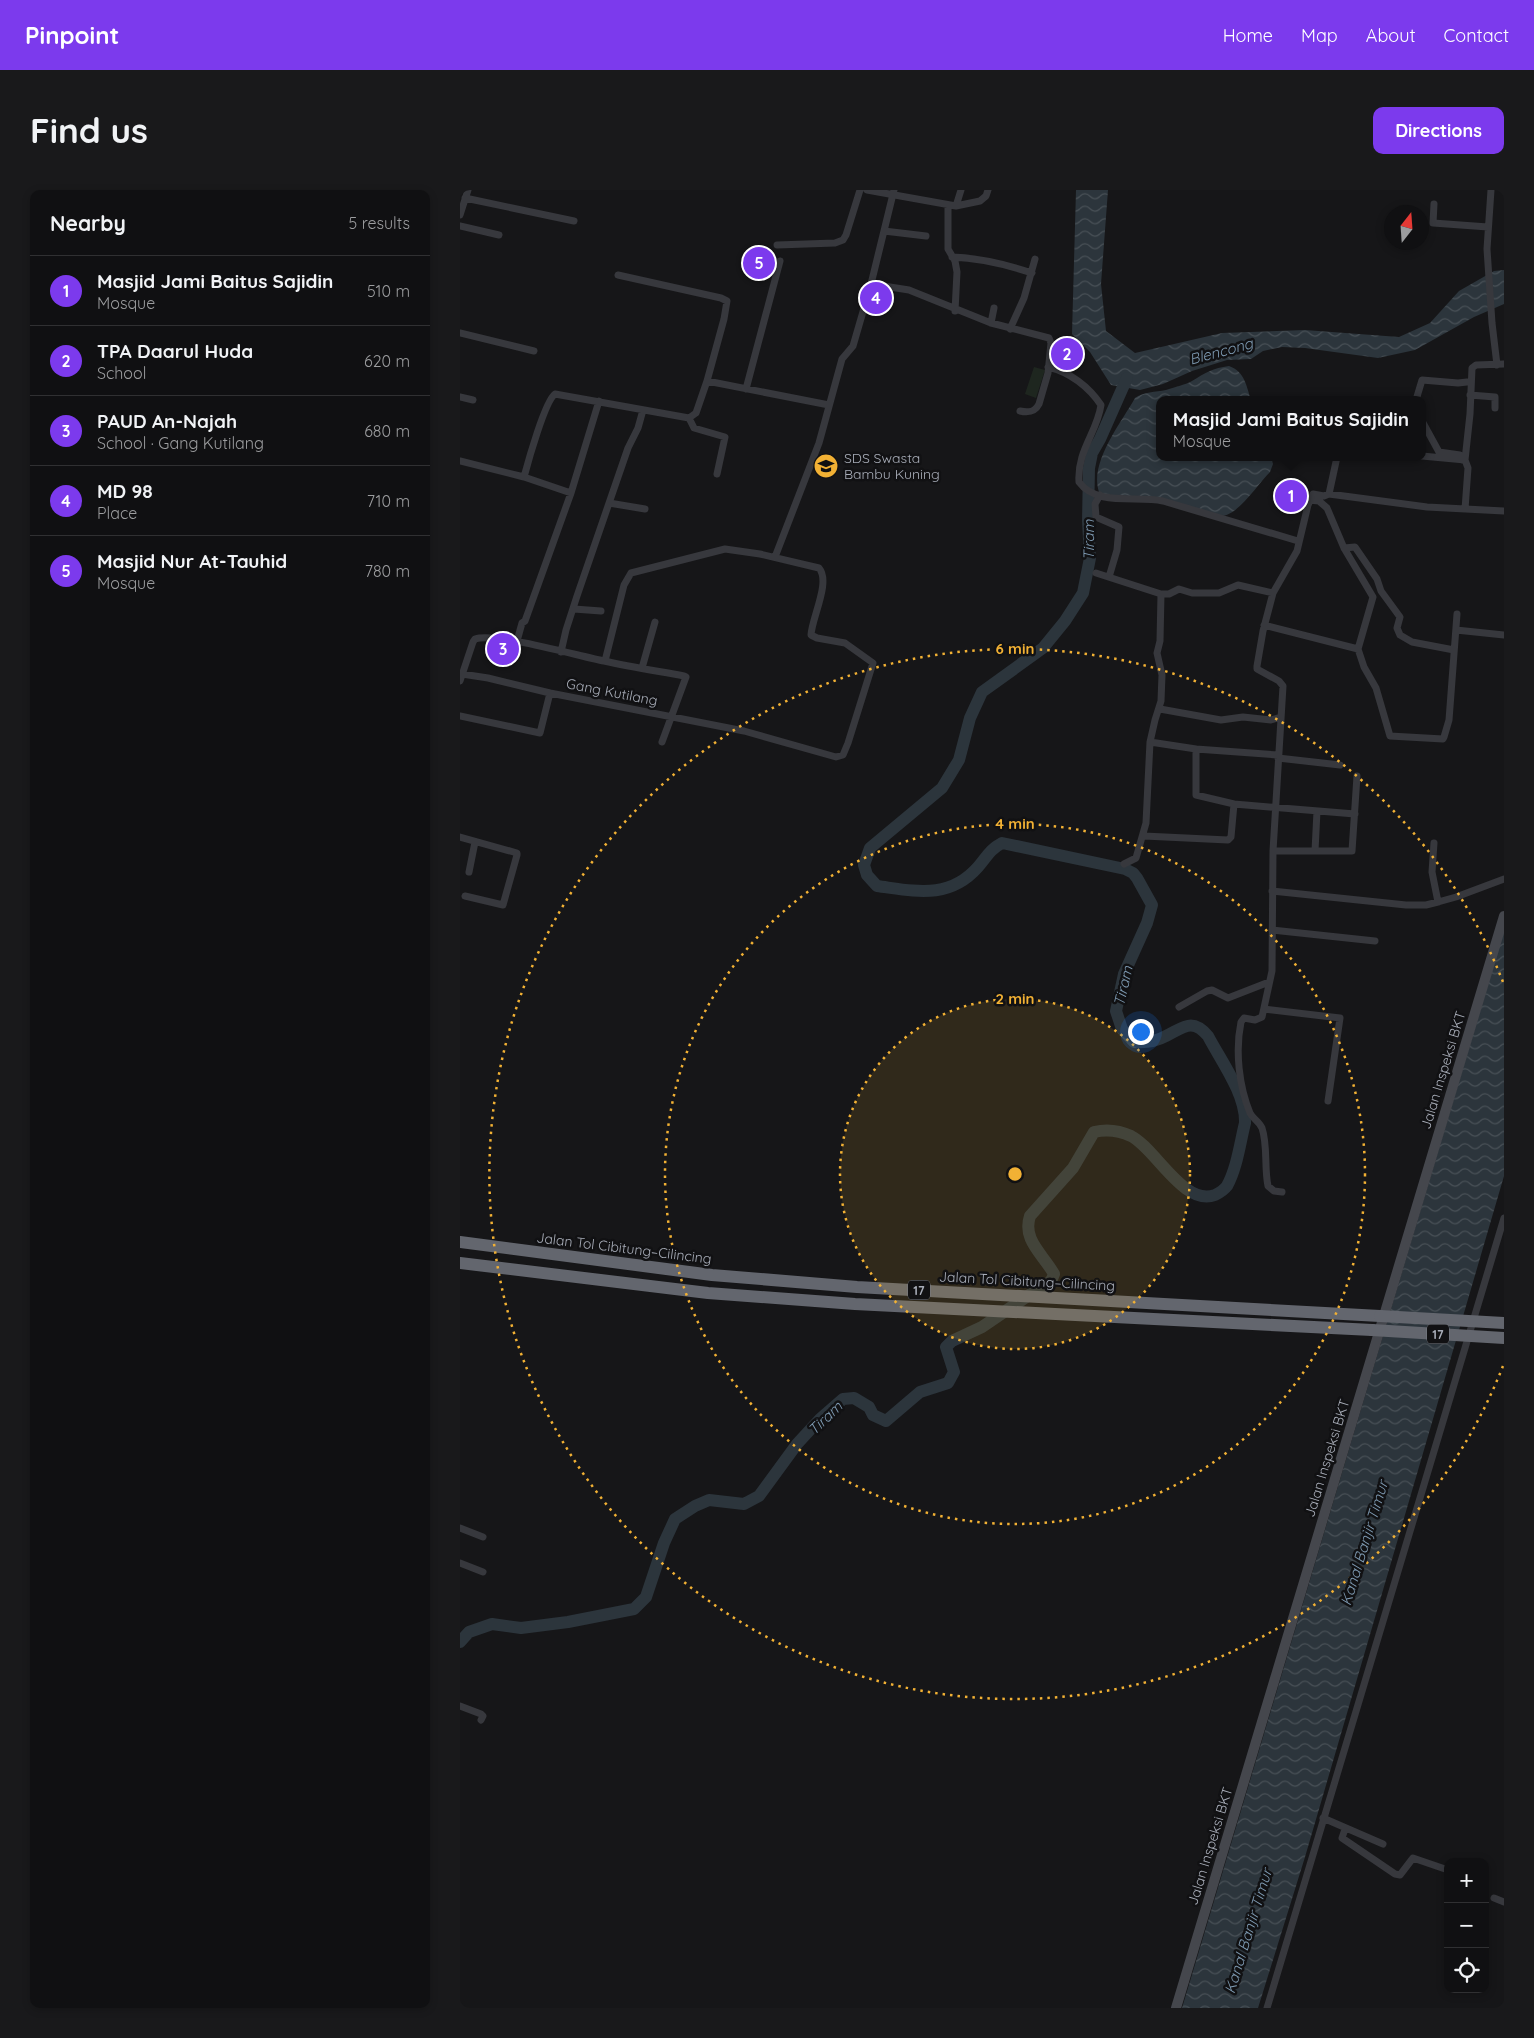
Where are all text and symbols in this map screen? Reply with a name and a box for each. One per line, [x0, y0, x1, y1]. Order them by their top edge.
text: Pinpoint [25, 20, 119, 50]
text: Home [1223, 24, 1273, 47]
text: Map [1301, 24, 1338, 47]
text: About [1366, 24, 1416, 47]
text: Contact [1444, 24, 1509, 47]
button: Directions [1373, 107, 1504, 154]
text: Find us [30, 108, 148, 152]
north arrow [1384, 205, 1429, 250]
text: Nearby [50, 210, 126, 236]
text: 5 results [349, 213, 410, 233]
pin: 5 [743, 244, 775, 282]
text: Masjid Jami Baitus Sajidin [97, 269, 333, 293]
pin: 4 [860, 279, 892, 317]
text: 1 [63, 281, 69, 301]
text: 510 m [367, 281, 410, 301]
text: Mosque [97, 293, 155, 313]
water label: Blencong [1187, 333, 1256, 369]
pin: 2 [1051, 335, 1083, 373]
text: TPA Daarul Huda [97, 339, 253, 363]
text: 2 [61, 351, 71, 371]
text: 620 m [364, 351, 410, 371]
text: School [97, 363, 146, 383]
popup [1156, 396, 1426, 461]
text: Masjid Jami Baitus Sajidin [1173, 407, 1409, 431]
text: PAUD An-Najah [97, 409, 237, 433]
text: 3 [62, 421, 70, 441]
text: 680 m [364, 421, 410, 441]
text: Mosque [1173, 431, 1231, 451]
text: School · Gang Kutilang [97, 433, 264, 453]
place label: SDS Swasta Bambu Kuning [844, 449, 940, 483]
school or university icon: SDS Swasta Bambu Kuning [813, 453, 839, 479]
pin: 1 [1275, 477, 1307, 515]
text: MD 98 [97, 479, 153, 503]
text: 4 [61, 491, 71, 511]
text: 710 m [367, 491, 410, 511]
text: Place [97, 503, 137, 523]
water label: Tiram [1079, 519, 1098, 560]
text: Masjid Nur At-Tauhid [97, 549, 287, 573]
text: 5 [61, 561, 71, 581]
text: 780 m [365, 561, 410, 581]
text: Mosque [97, 573, 155, 593]
pin: 3 [487, 630, 519, 668]
text: 6 min [996, 639, 1034, 658]
street label: Gang Kutilang [565, 674, 659, 710]
text: 4 min [995, 814, 1035, 833]
water label: Tiram [1109, 964, 1137, 1008]
text: 2 min [995, 989, 1035, 1008]
street label: Jalan Inspeksi BKT [1416, 1009, 1470, 1131]
your location [1128, 1019, 1154, 1045]
centre of rings [1006, 1165, 1024, 1183]
street label: Jalan Tol Cibitung–Cilincing [535, 1228, 713, 1268]
street label: Jalan Tol Cibitung–Cilincing [939, 1267, 1115, 1295]
road number: 17 [908, 1280, 930, 1300]
road number: 17 [1427, 1324, 1449, 1344]
water label: Tiram [804, 1397, 846, 1439]
street label: Jalan Inspeksi BKT [1300, 1397, 1354, 1519]
water label: Kanal Banjir Timur [1336, 1476, 1393, 1608]
street label: Jalan Inspeksi BKT [1183, 1785, 1237, 1907]
map controls [1444, 1858, 1489, 1993]
button: + [1444, 1858, 1489, 1903]
water label: Kanal Banjir Timur [1220, 1864, 1277, 1996]
button: − [1444, 1903, 1489, 1948]
button: locate [1444, 1948, 1489, 1993]

